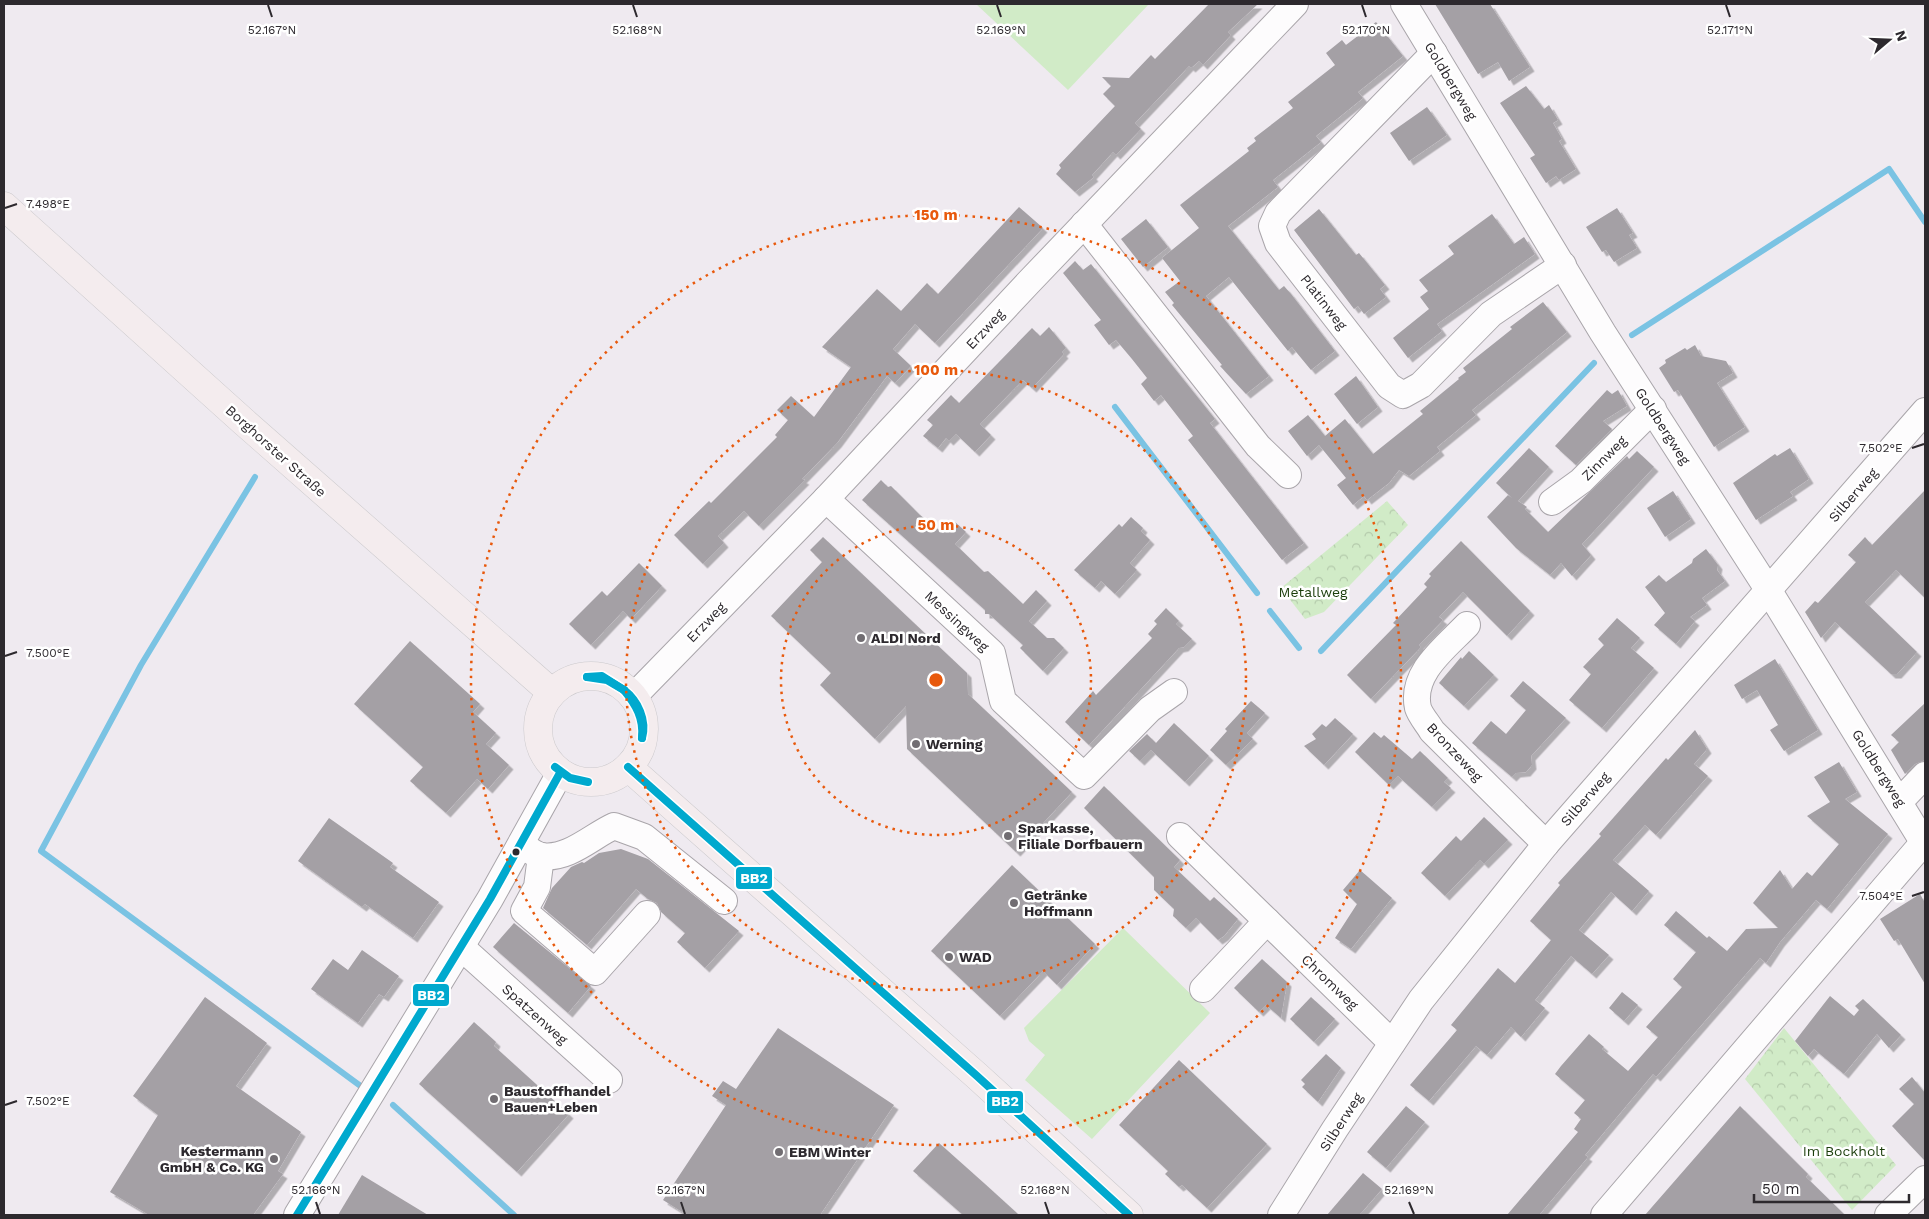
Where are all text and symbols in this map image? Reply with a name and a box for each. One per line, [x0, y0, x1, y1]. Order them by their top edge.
north arrow [1864, 15, 1914, 65]
text: 52.167°N [248, 23, 296, 37]
text: 52.168°N [612, 23, 662, 37]
text: 52.169°N [976, 23, 1026, 37]
text: 52.170°N [1342, 23, 1390, 37]
text: 52.171°N [1707, 23, 1753, 37]
text: N [1892, 28, 1911, 43]
street label: Goldbergweg [1421, 39, 1481, 123]
text: 7.498°E [26, 197, 70, 211]
text: 150 m [914, 206, 958, 224]
street label: Platinweg [1297, 271, 1351, 333]
street label: Erzweg [962, 305, 1008, 352]
text: 100 m [914, 361, 958, 379]
street label: Goldbergweg [1632, 385, 1694, 468]
street label: Borghorster Straße [223, 402, 329, 500]
street label: Zinnweg [1578, 432, 1630, 484]
text: 7.502°E [1859, 441, 1903, 455]
street label: Silberweg [1825, 464, 1881, 525]
text: 50 m [918, 516, 954, 534]
park label: Metallweg [1279, 584, 1348, 600]
street label: Messingweg [922, 587, 993, 655]
street label: Erzweg [683, 598, 729, 645]
place label: ALDI Nord [871, 630, 941, 646]
marker: ALDI Nord [855, 632, 867, 644]
text: 7.500°E [26, 646, 70, 660]
centre of rings [927, 671, 945, 689]
street label: Bronzeweg [1424, 719, 1486, 785]
street label: Goldbergweg [1849, 726, 1909, 810]
place label: Werning [926, 736, 983, 752]
marker: Werning [910, 738, 922, 750]
street label: Silberweg [1557, 768, 1613, 829]
place label: Sparkasse, Filiale Dorfbauern [1018, 820, 1143, 852]
marker: Sparkasse, Filiale Dorfbauern [1002, 830, 1014, 842]
unlabelled marker [511, 847, 521, 857]
line badge: BB2 [735, 866, 773, 890]
text: BB2 [740, 870, 768, 886]
place label: Getränke Hoffmann [1024, 887, 1093, 919]
text: 7.504°E [1859, 889, 1903, 903]
marker: Getränke Hoffmann [1008, 897, 1020, 909]
place label: WAD [959, 949, 992, 965]
marker: WAD [943, 951, 955, 963]
street label: Chromweg [1298, 951, 1362, 1013]
street label: Spatzenweg [499, 981, 571, 1048]
line badge: BB2 [412, 983, 450, 1007]
text: BB2 [417, 987, 445, 1003]
place label: Baustoffhandel Bauen+Leben [504, 1083, 611, 1115]
street label: Silberweg [1316, 1089, 1366, 1154]
line badge: BB2 [986, 1090, 1024, 1114]
marker: Baustoffhandel Bauen+Leben [488, 1093, 500, 1105]
text: BB2 [991, 1093, 1019, 1109]
text: 7.502°E [26, 1094, 70, 1108]
place label: Kestermann GmbH & Co. KG [160, 1143, 264, 1175]
park label: Im Bockholt [1803, 1143, 1885, 1159]
place label: EBM Winter [789, 1144, 871, 1160]
marker: EBM Winter [773, 1146, 785, 1158]
marker: Kestermann GmbH & Co. KG [268, 1153, 280, 1165]
scale bar [1754, 1172, 1909, 1204]
text: 50 m [1762, 1180, 1799, 1198]
text: 52.166°N [291, 1183, 341, 1197]
text: 52.167°N [657, 1183, 705, 1197]
text: 52.168°N [1020, 1183, 1070, 1197]
text: 52.169°N [1384, 1183, 1434, 1197]

